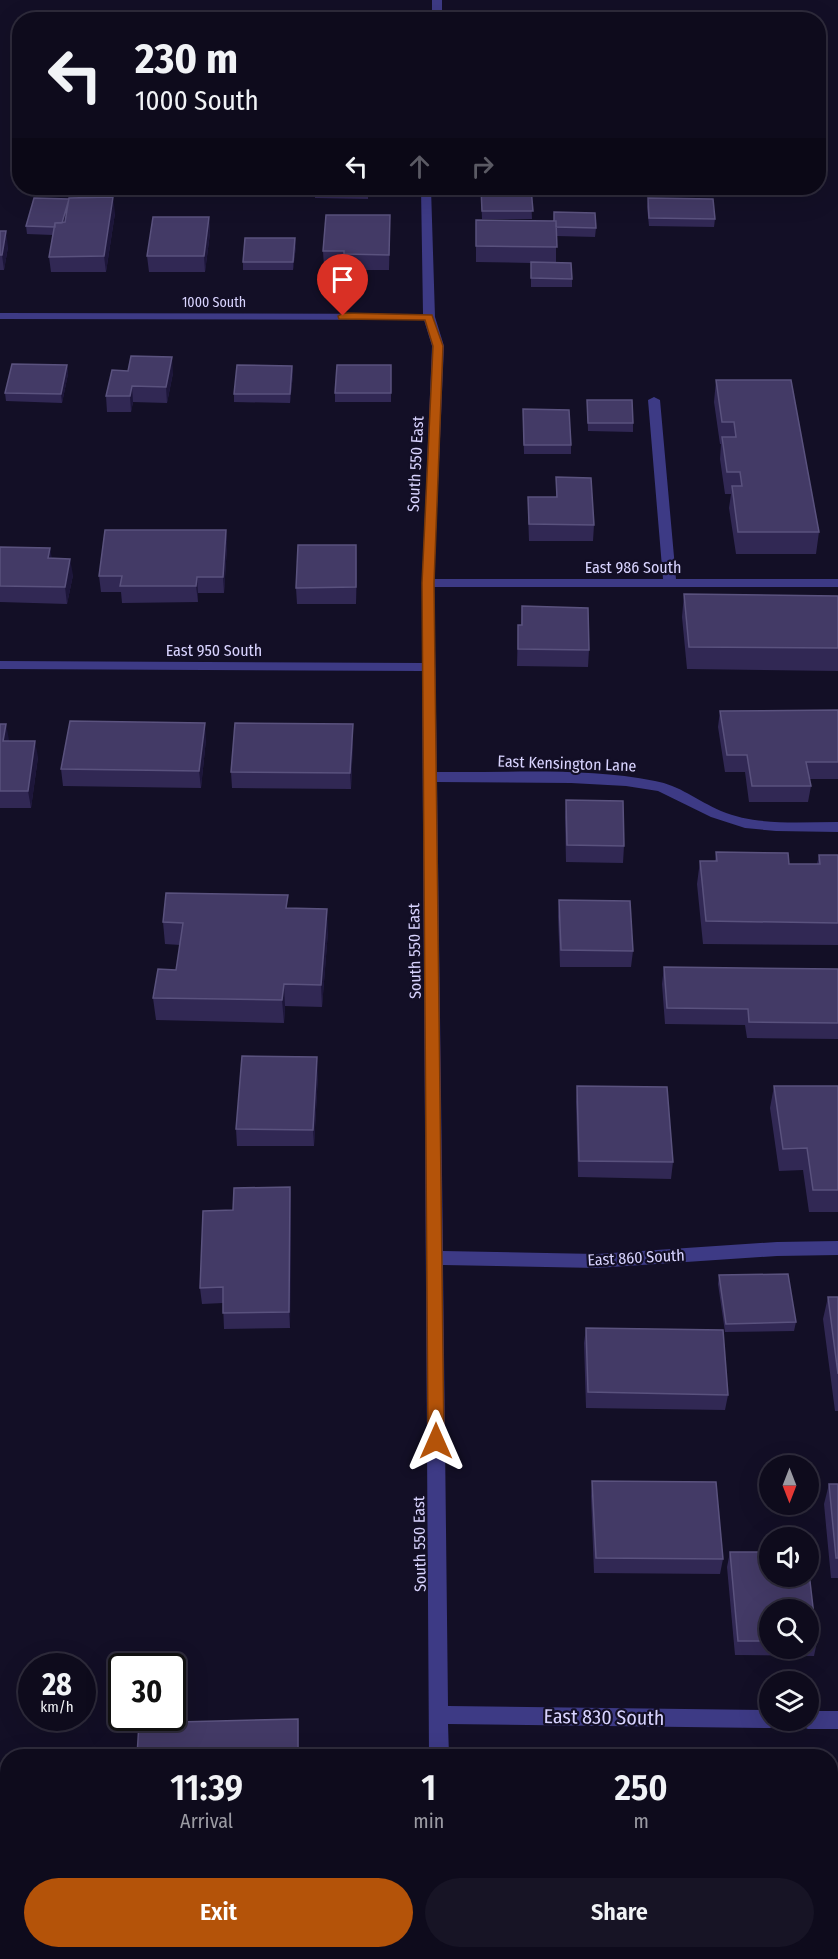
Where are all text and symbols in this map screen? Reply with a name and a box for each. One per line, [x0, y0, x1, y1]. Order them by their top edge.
text: 230 m [135, 34, 238, 84]
icon: left [36, 36, 114, 114]
text: 1000 South [135, 85, 259, 117]
icon: left [340, 150, 373, 183]
icon: ahead [403, 150, 436, 183]
icon: right [466, 150, 499, 183]
pin [317, 254, 368, 316]
icon: arrive [326, 263, 359, 296]
street label: 1000 South [182, 294, 246, 311]
street label: South 550 East [404, 415, 428, 512]
street label: East 986 South [585, 558, 681, 577]
street label: East 950 South [166, 641, 262, 660]
street label: East Kensington Lane [497, 752, 637, 775]
street label: South 550 East [404, 902, 425, 999]
street label: East 860 South [587, 1245, 685, 1270]
position arrow [404, 1409, 468, 1473]
north arrow [759, 1455, 819, 1515]
map controls [759, 1455, 819, 1731]
street label: South 550 East [409, 1495, 430, 1592]
button: sound [759, 1527, 819, 1587]
button: search [759, 1599, 819, 1659]
speed limit sign: 30 [108, 1653, 186, 1731]
text: 28 [42, 1667, 72, 1703]
button: layers [759, 1671, 819, 1731]
text: km/h [40, 1698, 74, 1716]
street label: East 830 South [543, 1704, 665, 1730]
text: 11:39 [170, 1766, 243, 1810]
text: 1 [421, 1766, 436, 1810]
text: 250 [614, 1766, 668, 1810]
text: Arrival [180, 1809, 233, 1833]
text: min [413, 1809, 444, 1833]
text: m [633, 1809, 649, 1833]
button: Exit [24, 1878, 413, 1947]
button: Share [425, 1878, 814, 1947]

